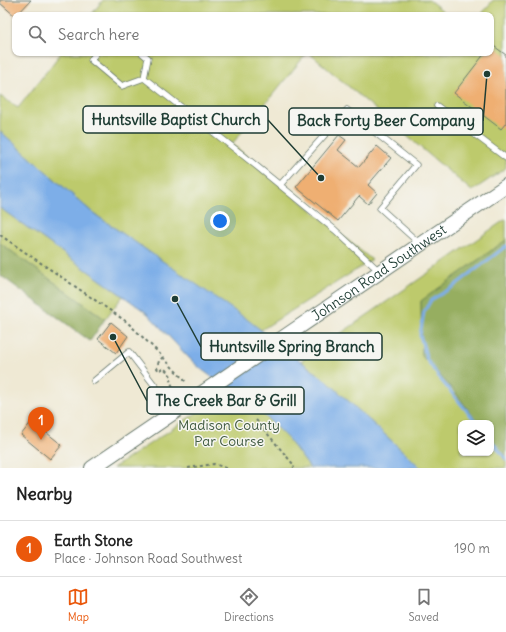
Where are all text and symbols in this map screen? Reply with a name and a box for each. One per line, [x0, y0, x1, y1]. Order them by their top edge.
search box [12, 12, 494, 56]
icon: search [26, 23, 48, 45]
text: Search here [58, 25, 139, 44]
callout: Huntsville Baptist Church [83, 106, 268, 133]
callout: Back Forty Beer Company [289, 108, 483, 135]
text: Huntsville Baptist Church [91, 110, 261, 130]
text: Back Forty Beer Company [297, 111, 475, 131]
your location [210, 211, 230, 231]
street label: Johnson Road Southwest [308, 220, 450, 325]
callout: Huntsville Spring Branch [201, 333, 382, 360]
text: Huntsville Spring Branch [209, 337, 375, 357]
callout: The Creek Bar & Grill [147, 387, 304, 414]
text: The Creek Bar & Grill [155, 391, 297, 410]
pin: 1 [28, 407, 54, 440]
park label: Madison County Par Course [178, 416, 280, 450]
map controls [458, 420, 494, 456]
button: layers [458, 420, 494, 456]
text: Nearby [16, 483, 72, 505]
text: Earth Stone [54, 531, 133, 550]
text: 1 [26, 540, 32, 557]
text: 190 m [454, 540, 490, 557]
text: Place · Johnson Road Southwest [54, 550, 242, 567]
tab: Map [67, 586, 89, 624]
tab: Directions [224, 586, 274, 624]
tab: Saved [408, 586, 439, 624]

